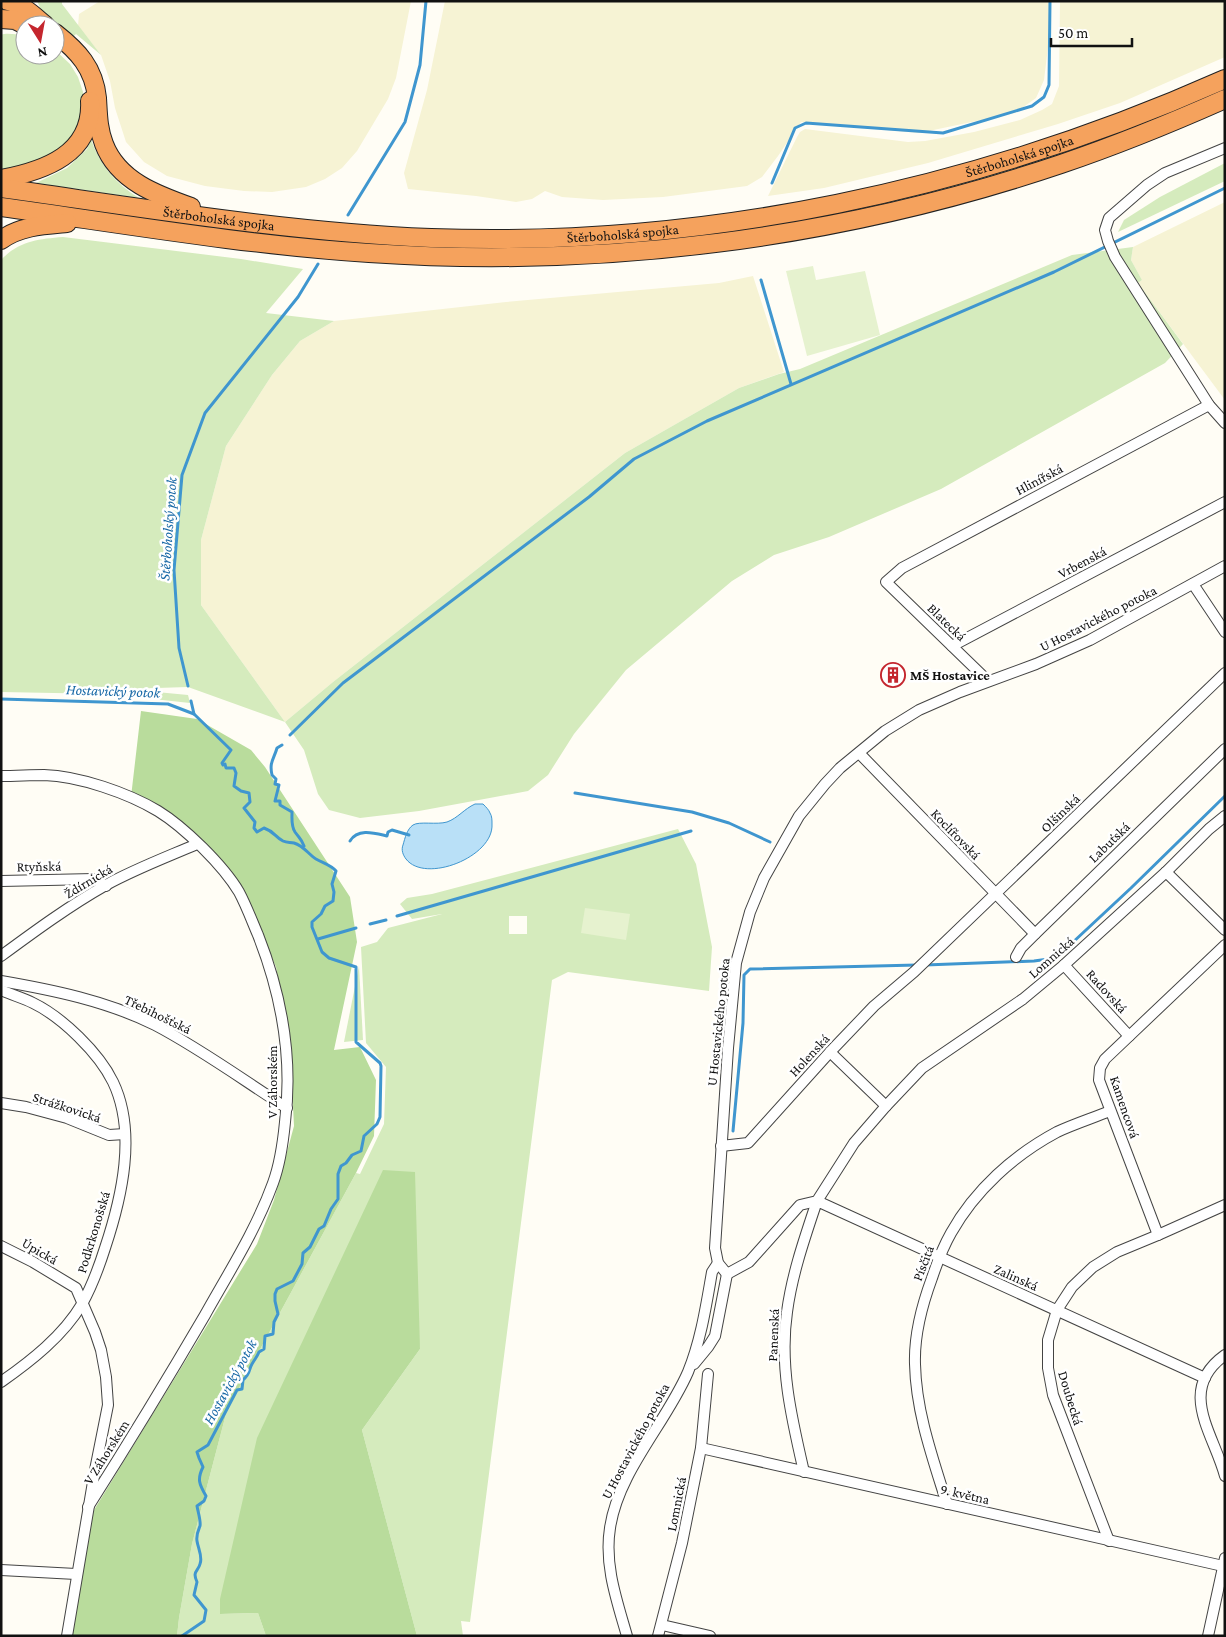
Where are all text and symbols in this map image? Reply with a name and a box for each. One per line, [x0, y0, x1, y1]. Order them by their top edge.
north arrow [15, 15, 65, 65]
scale bar [1051, 15, 1132, 47]
text: 50 m [1058, 25, 1088, 41]
text: N [36, 44, 49, 62]
street label: Štěrboholská spojka [964, 131, 1076, 180]
street label: Štěrboholská spojka [162, 203, 276, 233]
street label: Štěrboholská spojka [566, 221, 680, 245]
street label: Hlinířská [1013, 460, 1066, 498]
water label: Štěrboholský potok [156, 475, 181, 581]
street label: Vrbenská [1055, 542, 1109, 581]
street label: U Hostavického potoka [1037, 581, 1160, 654]
street label: Blatecká [924, 600, 970, 645]
building icon: MŠ Hostavice [880, 662, 906, 688]
place label: MŠ Hostavice [910, 667, 990, 683]
water label: Hostavický potok [65, 681, 162, 702]
street label: Olšinská [1037, 790, 1083, 836]
street label: Koclířovská [928, 805, 984, 863]
street label: Labuťská [1085, 818, 1133, 866]
street label: Rtyňská [16, 858, 62, 874]
street label: Ždírnická [61, 860, 115, 902]
street label: Lomnická [1025, 933, 1077, 981]
street label: U Hostavického potoka [703, 957, 733, 1087]
street label: Radovská [1083, 966, 1131, 1017]
street label: Třebihošťská [122, 991, 194, 1037]
street label: Holenská [785, 1030, 833, 1079]
street label: V Záhorském [264, 1045, 280, 1119]
street label: Kamencová [1107, 1074, 1143, 1141]
street label: Strážkovická [31, 1088, 104, 1126]
street label: Podkrkonošská [73, 1189, 113, 1275]
street label: Úpická [19, 1234, 61, 1268]
street label: Písčitá [909, 1243, 937, 1283]
street label: Zalinská [991, 1260, 1041, 1294]
street label: Panenská [764, 1308, 782, 1362]
water label: Hostavický potok [200, 1336, 261, 1428]
street label: Doubecká [1055, 1369, 1087, 1428]
street label: U Hostavického potoka [598, 1380, 673, 1502]
street label: V Záhorském [80, 1417, 132, 1487]
street label: Lomnická [663, 1475, 689, 1533]
street label: 9. května [939, 1481, 992, 1508]

